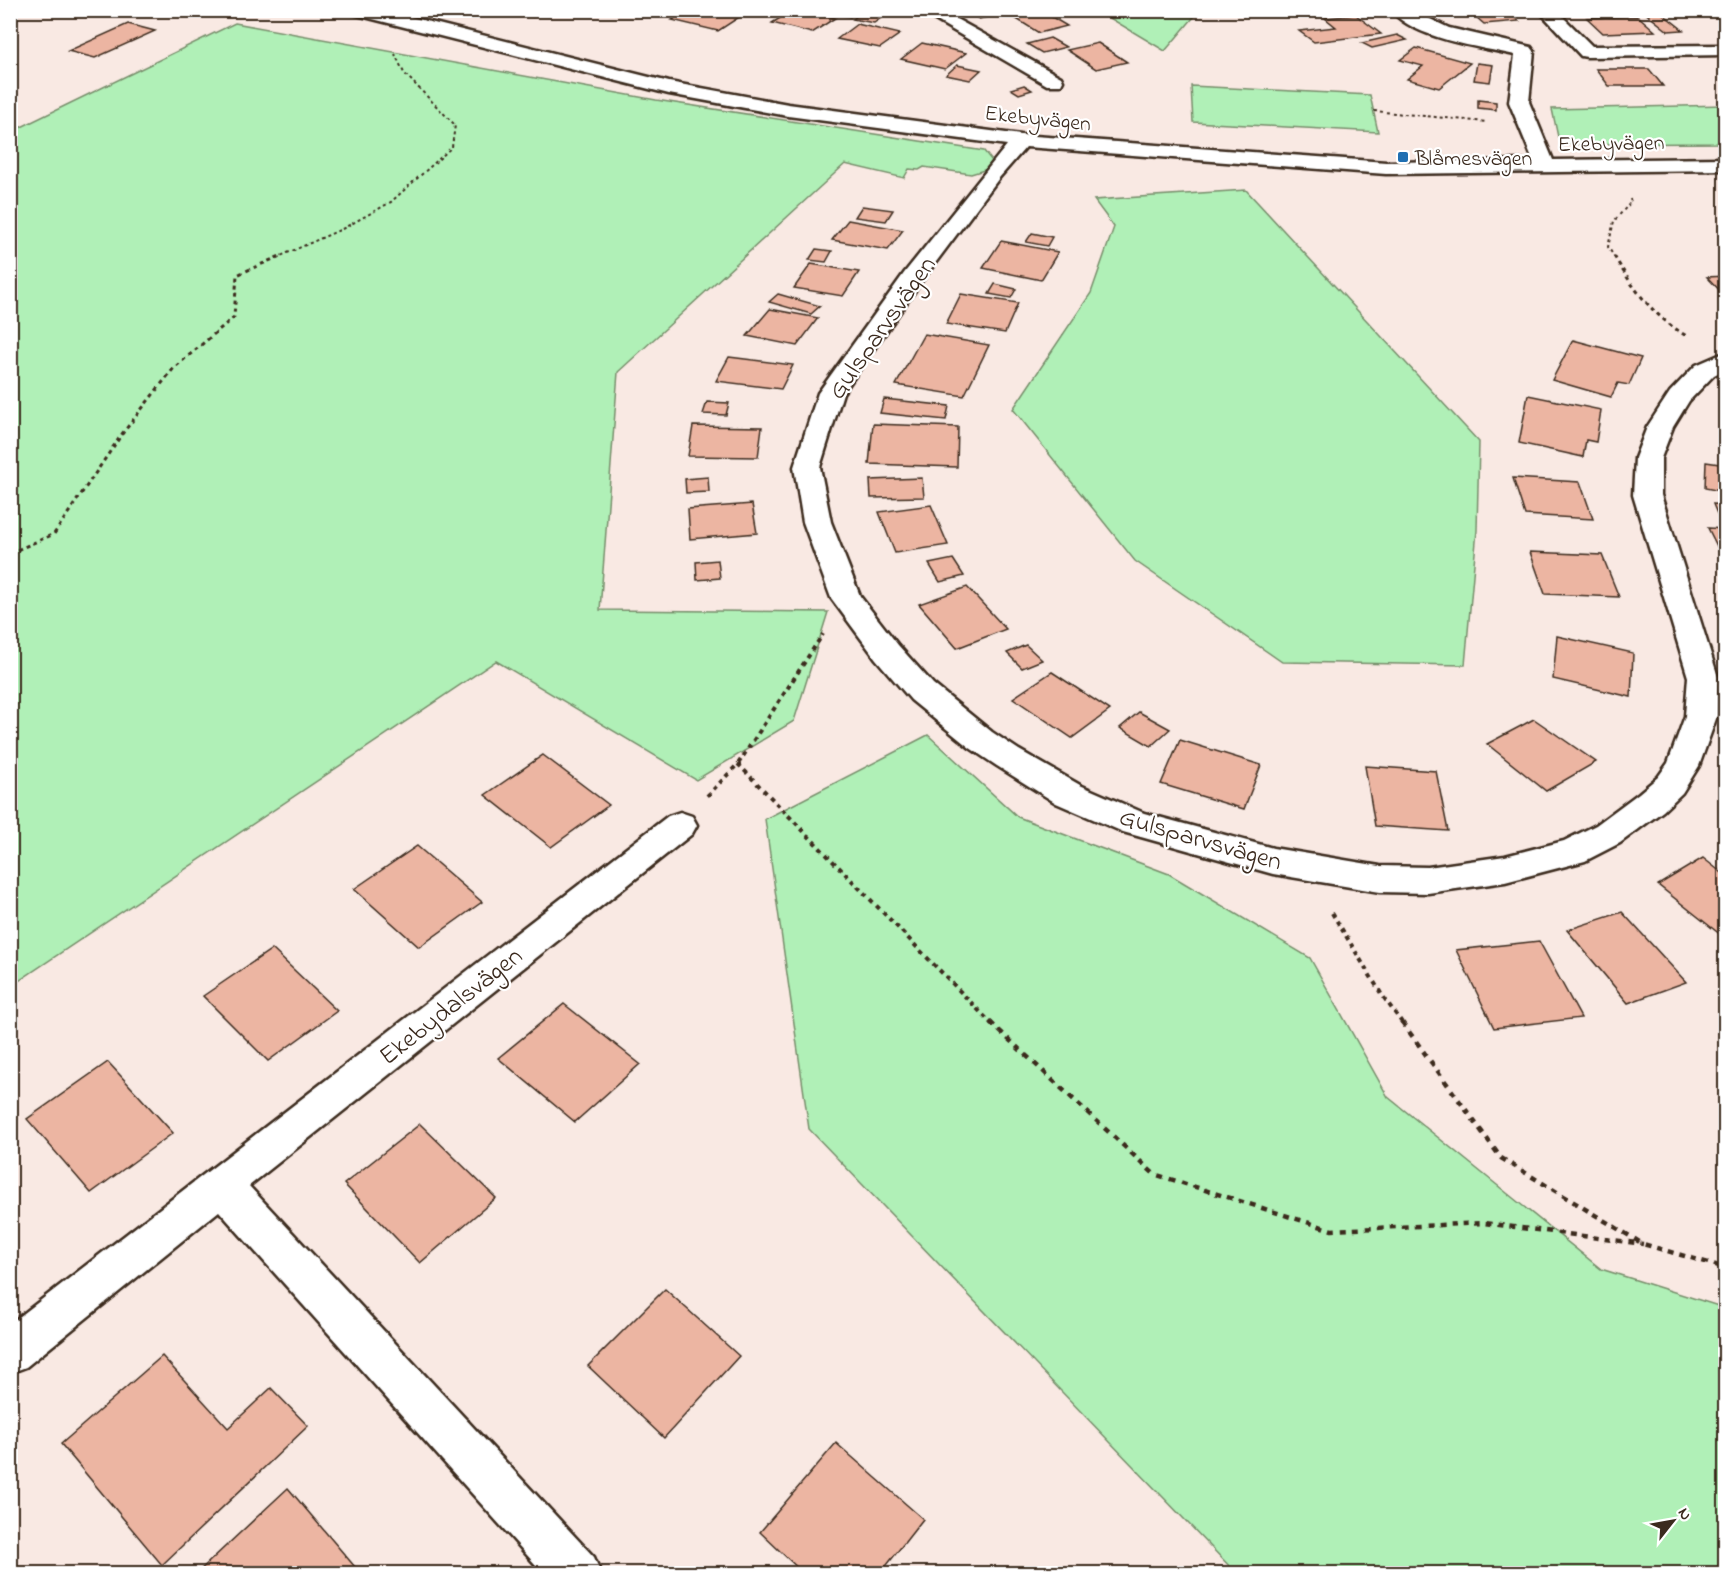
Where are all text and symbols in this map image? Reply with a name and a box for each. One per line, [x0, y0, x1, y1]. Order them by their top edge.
street label: Ekebyvägen [983, 98, 1093, 142]
street label: Ekebyvägen [1557, 128, 1665, 163]
place label: Blåmesvägen [1414, 144, 1532, 177]
marker: Blåmesvägen [1396, 150, 1410, 164]
street label: Gulsparvsvägen [820, 249, 947, 408]
street label: Gulsparvsvägen [1114, 800, 1286, 882]
street label: Ekebydalsvägen [372, 939, 532, 1076]
north arrow [1643, 1491, 1703, 1551]
text: N [1671, 1503, 1697, 1525]

